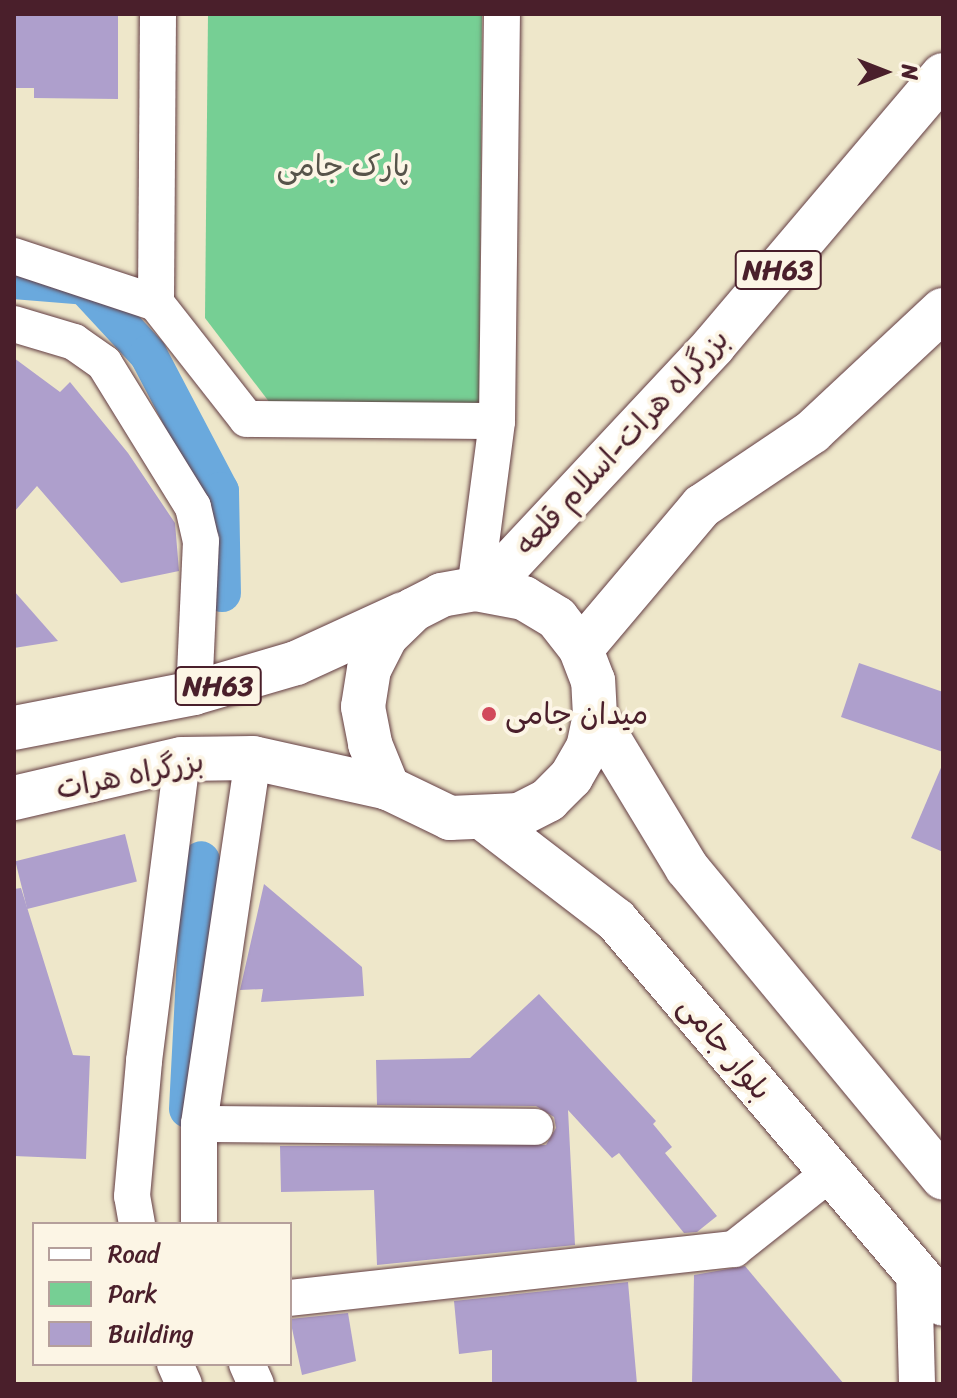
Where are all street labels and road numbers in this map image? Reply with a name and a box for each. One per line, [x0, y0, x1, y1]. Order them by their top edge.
road number: NH63 [734, 246, 822, 294]
street label: بزرگراه هرات-اسلام قلعه [508, 321, 736, 563]
road number: NH63 [174, 662, 262, 710]
street label: بزرگراه هرات [53, 743, 207, 807]
street label: بلوار جامی [671, 988, 779, 1108]

